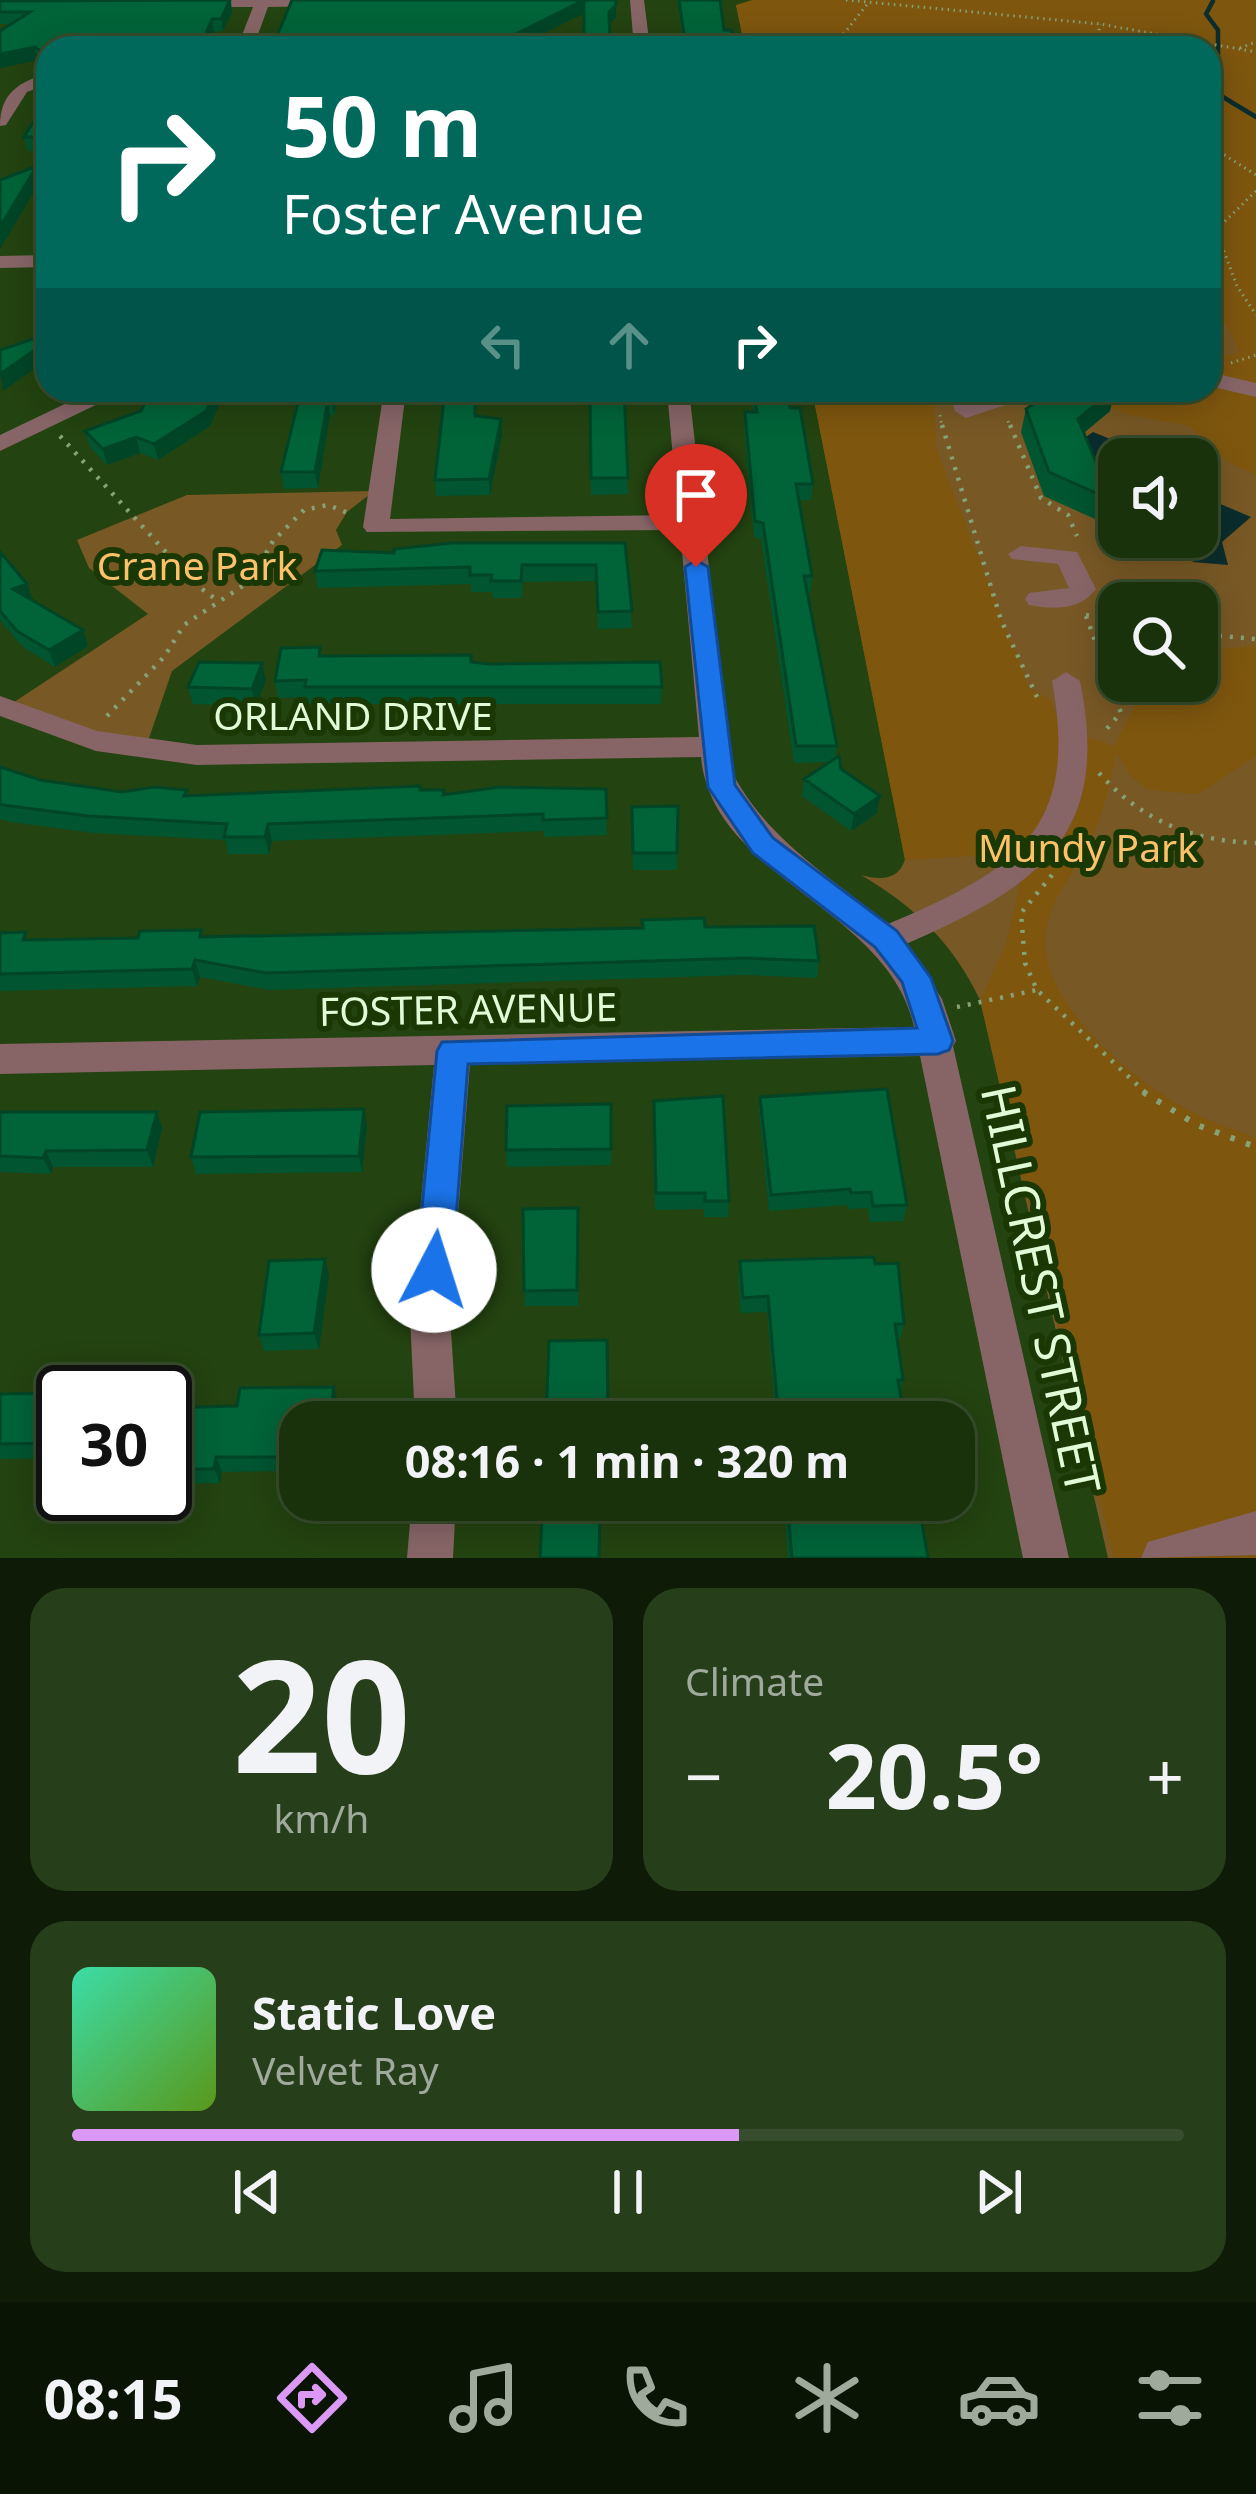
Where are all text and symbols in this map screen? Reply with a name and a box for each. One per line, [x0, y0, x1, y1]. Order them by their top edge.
text: 50 m [282, 67, 482, 182]
icon: right [84, 84, 240, 240]
text: Foster Avenue [282, 176, 644, 250]
icon: left [470, 312, 536, 378]
icon: ahead [596, 312, 662, 378]
icon: right [722, 312, 788, 378]
map controls [1098, 438, 1218, 702]
button: sound [1098, 438, 1218, 558]
pin [645, 444, 747, 567]
icon: arrive [663, 462, 729, 528]
park label: Crane Park [97, 538, 297, 591]
button: search [1098, 582, 1218, 702]
street label: ORLAND DRIVE [213, 688, 493, 741]
park label: Mundy Park [978, 820, 1198, 873]
street label: FOSTER AVENUE [318, 979, 618, 1037]
street label: HILLCREST STREET [967, 1079, 1117, 1500]
position arrow [371, 1207, 497, 1333]
speed limit sign: 30 [36, 1365, 192, 1521]
text: 08:16 · 1 min · 320 m [405, 1430, 849, 1491]
text: 20 [232, 1606, 411, 1819]
text: Climate [685, 1654, 824, 1707]
text: 20.5° [826, 1713, 1043, 1835]
text: − [685, 1730, 723, 1820]
text: + [1146, 1730, 1184, 1820]
text: km/h [274, 1791, 369, 1844]
text: Static Love [252, 1982, 496, 2043]
text: Velvet Ray [252, 2043, 439, 2096]
icon: previous [224, 2159, 290, 2225]
icon: pause [595, 2159, 661, 2225]
icon: next [966, 2159, 1032, 2225]
icon: directions [270, 2356, 354, 2440]
icon: music [442, 2356, 526, 2440]
icon: phone [613, 2356, 697, 2440]
icon: climate [785, 2356, 869, 2440]
icon: car [957, 2356, 1041, 2440]
icon: filters [1128, 2356, 1212, 2440]
text: 08:15 [44, 2361, 183, 2435]

